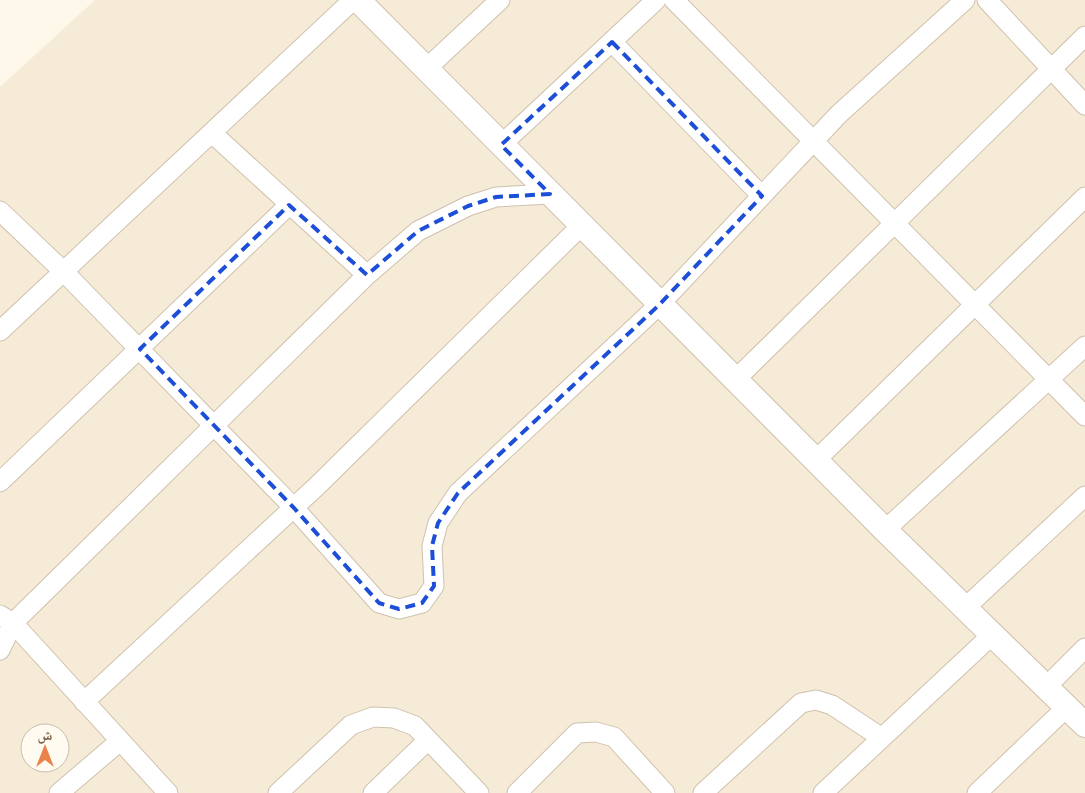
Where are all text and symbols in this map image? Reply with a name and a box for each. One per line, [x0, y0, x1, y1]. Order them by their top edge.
north arrow [20, 723, 70, 773]
text: ش [38, 727, 53, 744]

